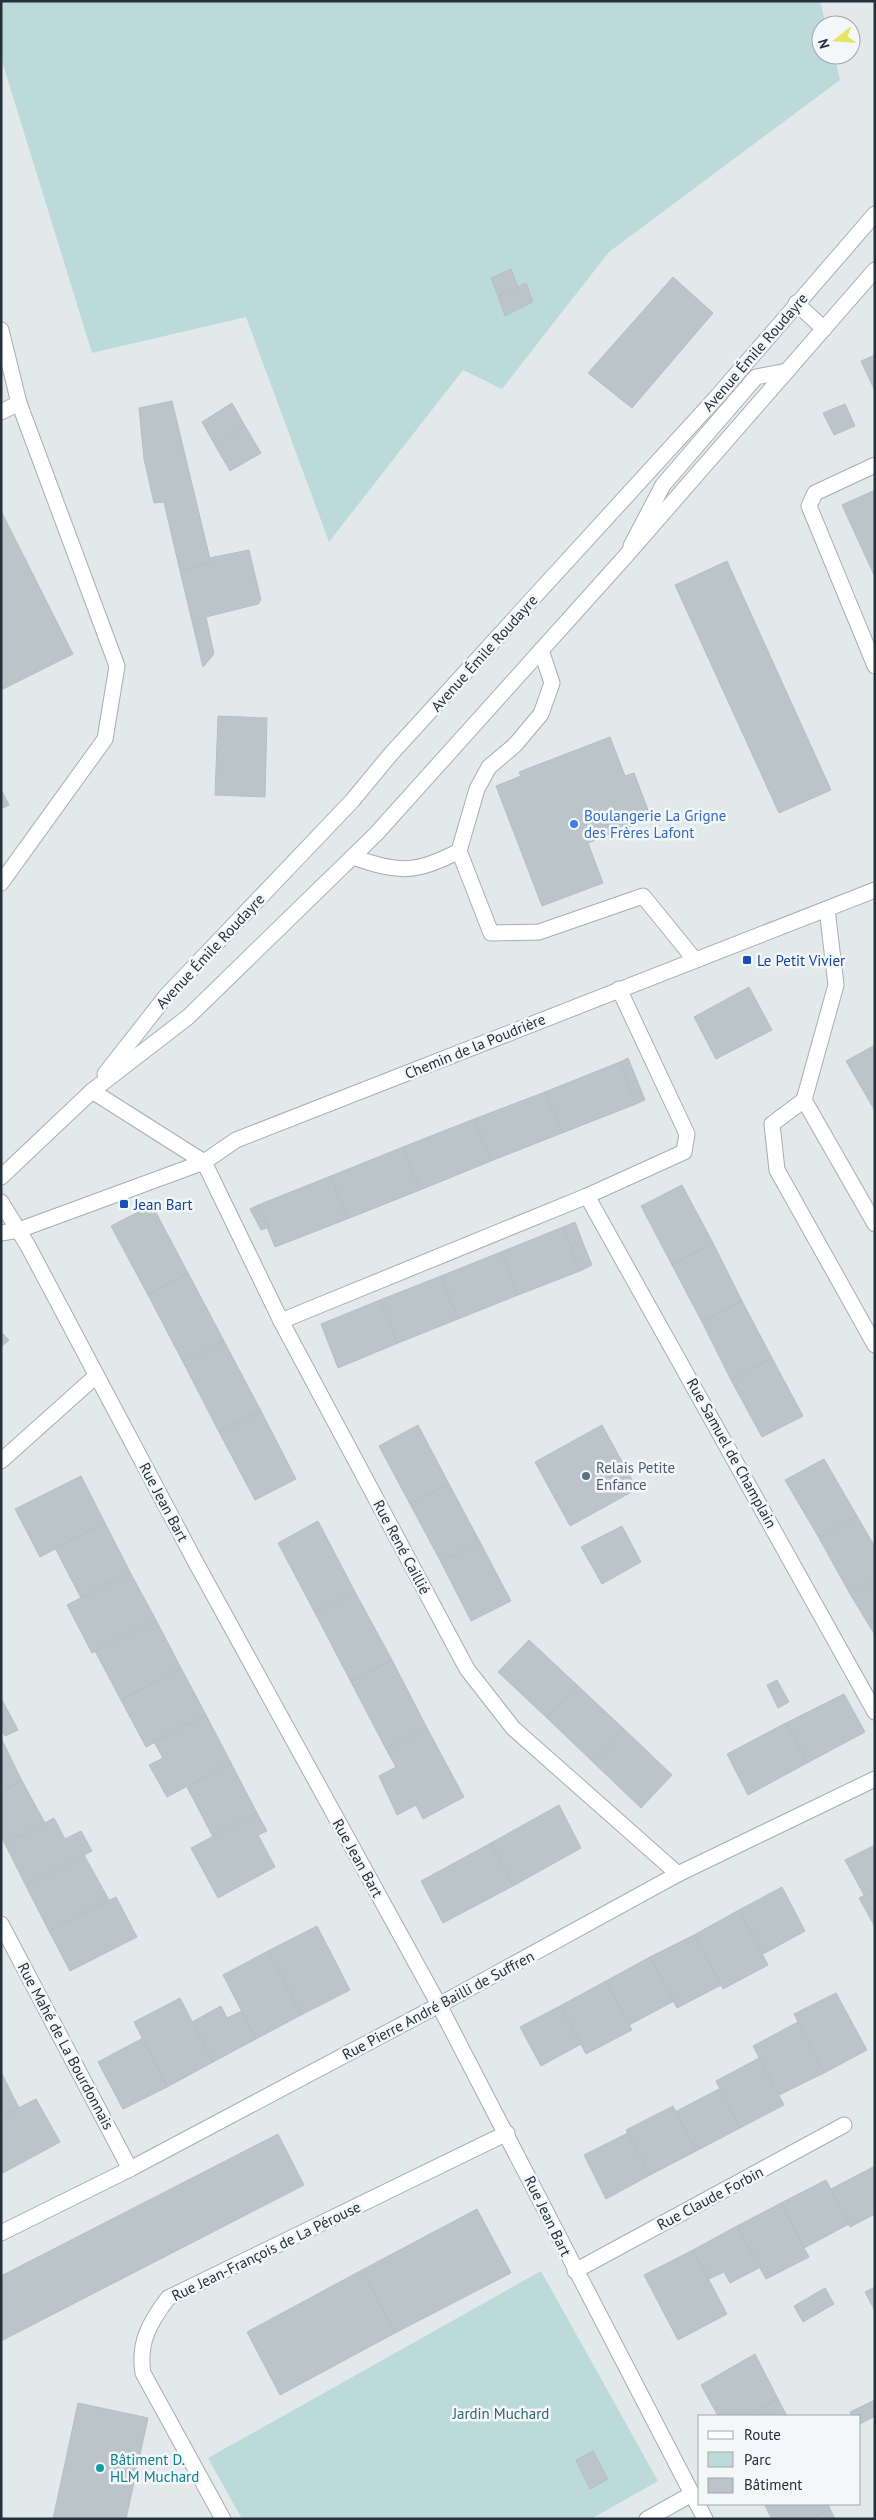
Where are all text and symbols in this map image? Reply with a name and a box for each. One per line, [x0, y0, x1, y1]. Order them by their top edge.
north arrow [811, 15, 861, 65]
text: N [814, 37, 834, 51]
street label: Avenue Émile Roudayre [698, 289, 812, 415]
street label: Avenue Émile Roudayre [427, 591, 541, 715]
place label: Boulangerie La Grigne des Frères Lafont [584, 806, 726, 842]
marker: Boulangerie La Grigne des Frères Lafont [568, 818, 580, 830]
street label: Avenue Émile Roudayre [152, 889, 268, 1013]
place label: Le Petit Vivier [757, 951, 845, 970]
marker: Le Petit Vivier [741, 954, 753, 966]
street label: Chemin de la Poudrière [402, 1009, 548, 1083]
place label: Jean Bart [133, 1195, 192, 1214]
marker: Jean Bart [118, 1198, 130, 1210]
street label: Rue Samuel de Champlain [683, 1375, 781, 1531]
place label: Relais Petite Enfance [596, 1458, 675, 1494]
street label: Rue Jean Bart [135, 1459, 193, 1545]
marker: Relais Petite Enfance [580, 1470, 592, 1482]
street label: Rue René Caillié [369, 1496, 435, 1598]
street label: Rue Jean Bart [329, 1815, 387, 1901]
street label: Rue Pierre André Bailli de Suffren [339, 1946, 537, 2064]
street label: Rue Mahé de La Bourdonnais [14, 1959, 118, 2133]
street label: Rue Claude Forbin [654, 2162, 766, 2234]
street label: Rue Jean Bart [520, 2173, 576, 2259]
street label: Rue Jean-François de La Pérouse [168, 2197, 364, 2305]
park label: Jardin Muchard [452, 2404, 549, 2423]
legend [698, 2415, 861, 2505]
text: Route [744, 2425, 781, 2444]
place label: Bâtiment D. HLM Muchard [110, 2450, 199, 2486]
text: Parc [744, 2450, 771, 2469]
marker: Bâtiment D. HLM Muchard [94, 2462, 106, 2474]
text: Bâtiment [744, 2475, 802, 2494]

